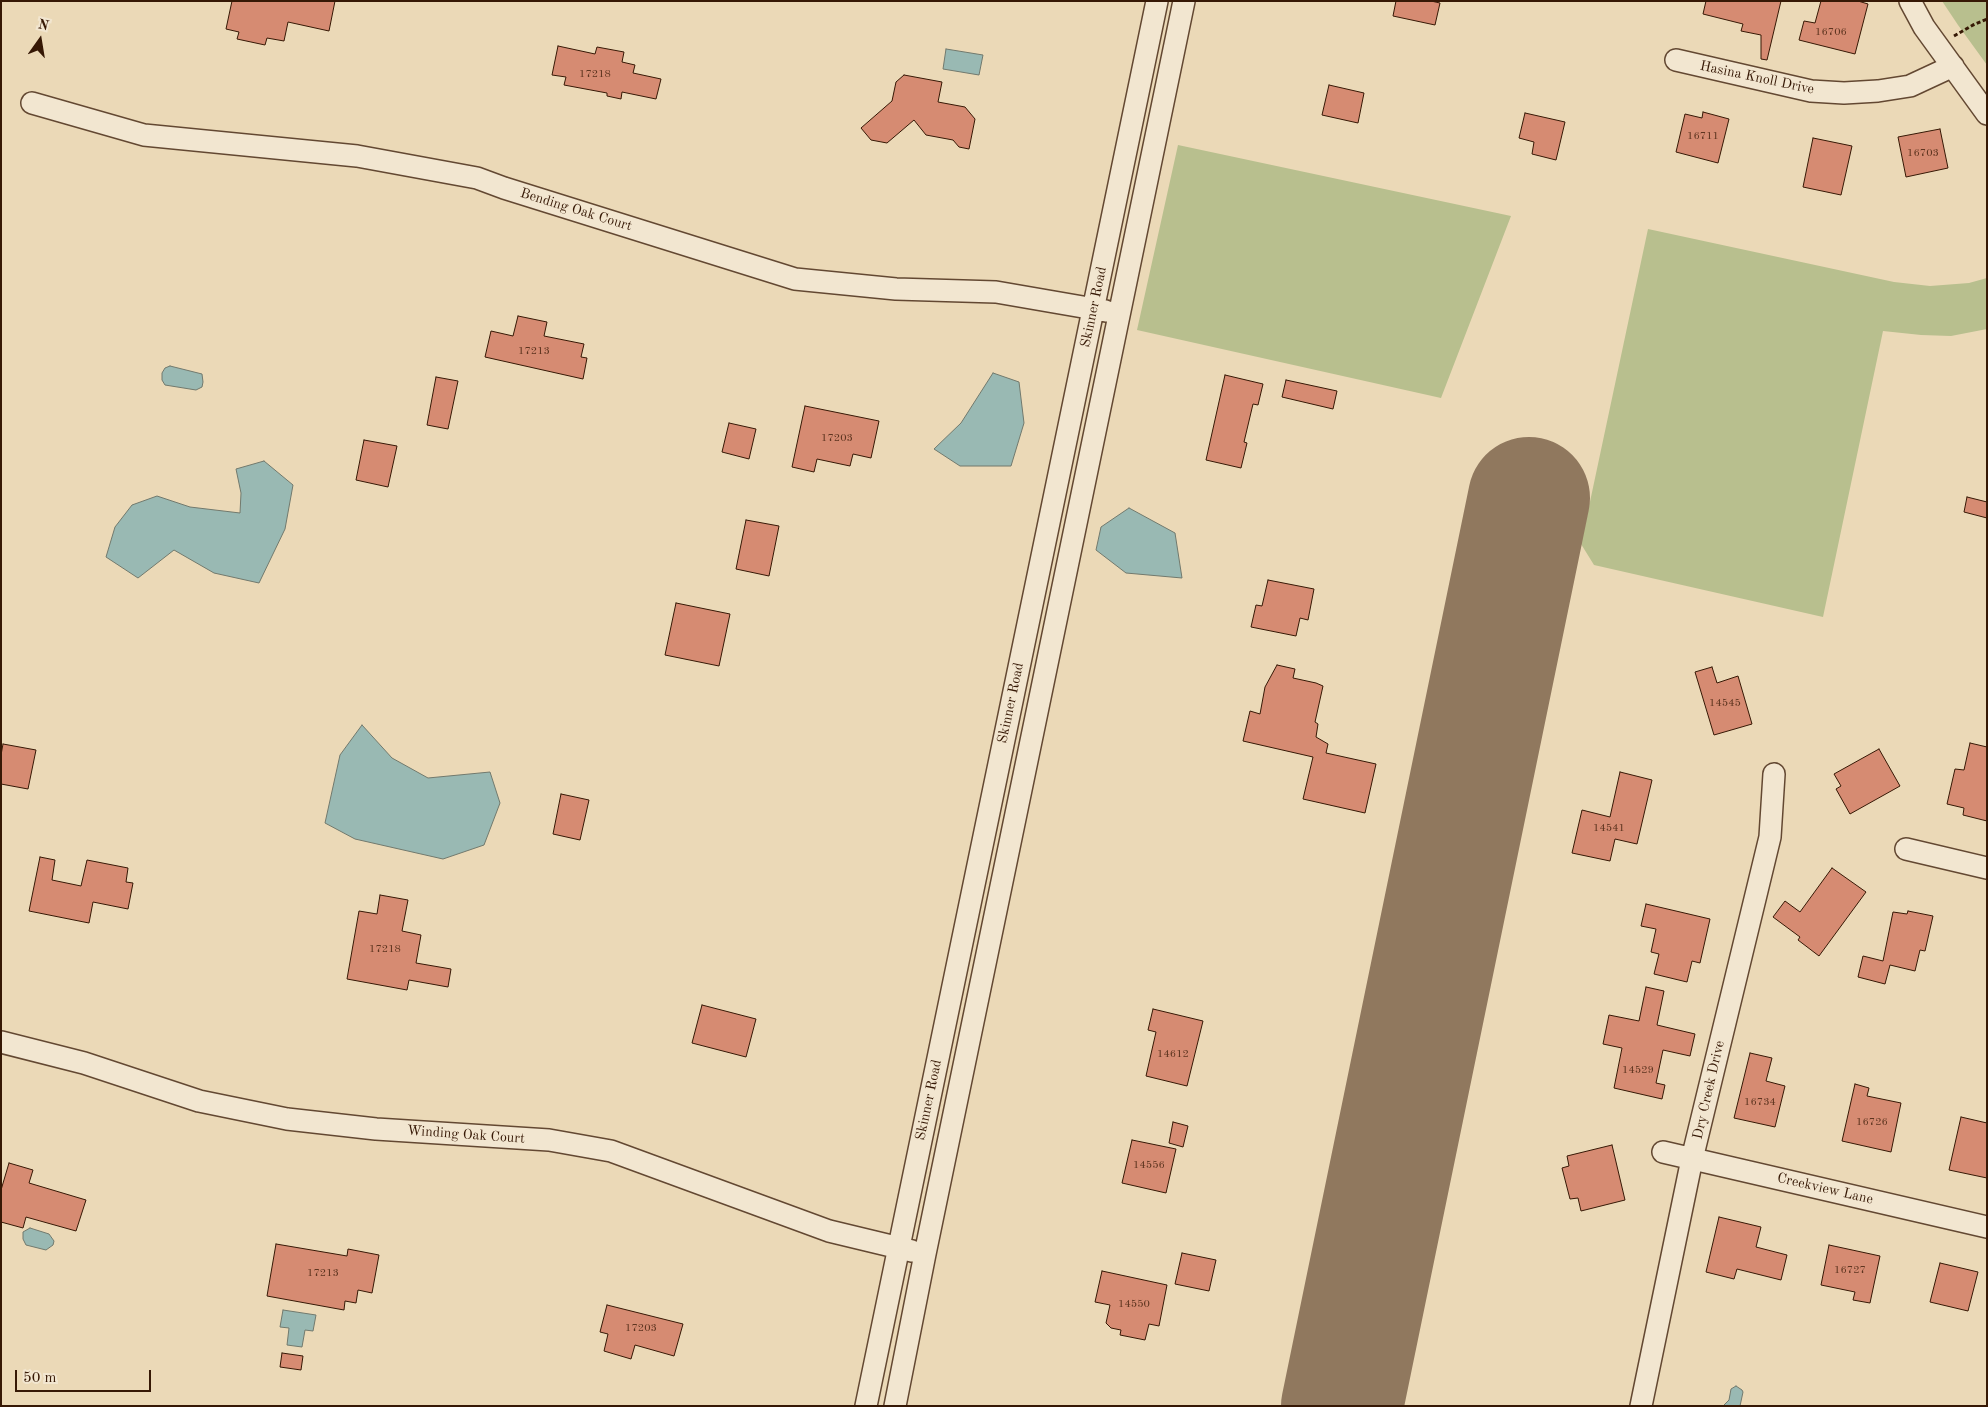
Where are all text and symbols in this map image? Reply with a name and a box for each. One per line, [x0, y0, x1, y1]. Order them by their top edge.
north arrow [15, 15, 65, 65]
text: N [37, 17, 50, 33]
house number: 16706 [1815, 25, 1847, 39]
street label: Hasina Knoll Drive [1698, 58, 1816, 98]
house number: 17218 [579, 67, 611, 81]
house number: 16711 [1687, 129, 1719, 143]
house number: 16703 [1907, 146, 1939, 160]
street label: Bending Oak Court [518, 185, 634, 235]
street label: Skinner Road [1077, 265, 1111, 349]
house number: 17213 [518, 344, 550, 358]
house number: 17203 [821, 431, 853, 445]
street label: Skinner Road [994, 661, 1028, 745]
house number: 14545 [1709, 696, 1741, 710]
house number: 14541 [1593, 821, 1625, 835]
house number: 17218 [369, 942, 401, 956]
street label: Dry Creek Drive [1689, 1039, 1729, 1141]
house number: 14612 [1157, 1047, 1189, 1061]
street label: Skinner Road [912, 1058, 946, 1142]
house number: 14529 [1622, 1063, 1654, 1077]
house number: 16734 [1744, 1095, 1776, 1109]
house number: 16726 [1856, 1115, 1888, 1129]
street label: Winding Oak Court [406, 1122, 526, 1148]
house number: 14556 [1133, 1158, 1165, 1172]
street label: Creekview Lane [1775, 1170, 1875, 1208]
house number: 16727 [1834, 1263, 1866, 1277]
house number: 17213 [307, 1266, 339, 1280]
house number: 14550 [1118, 1297, 1150, 1311]
house number: 17203 [625, 1321, 657, 1335]
scale bar [18, 1360, 154, 1392]
text: 50 m [23, 1371, 57, 1386]

